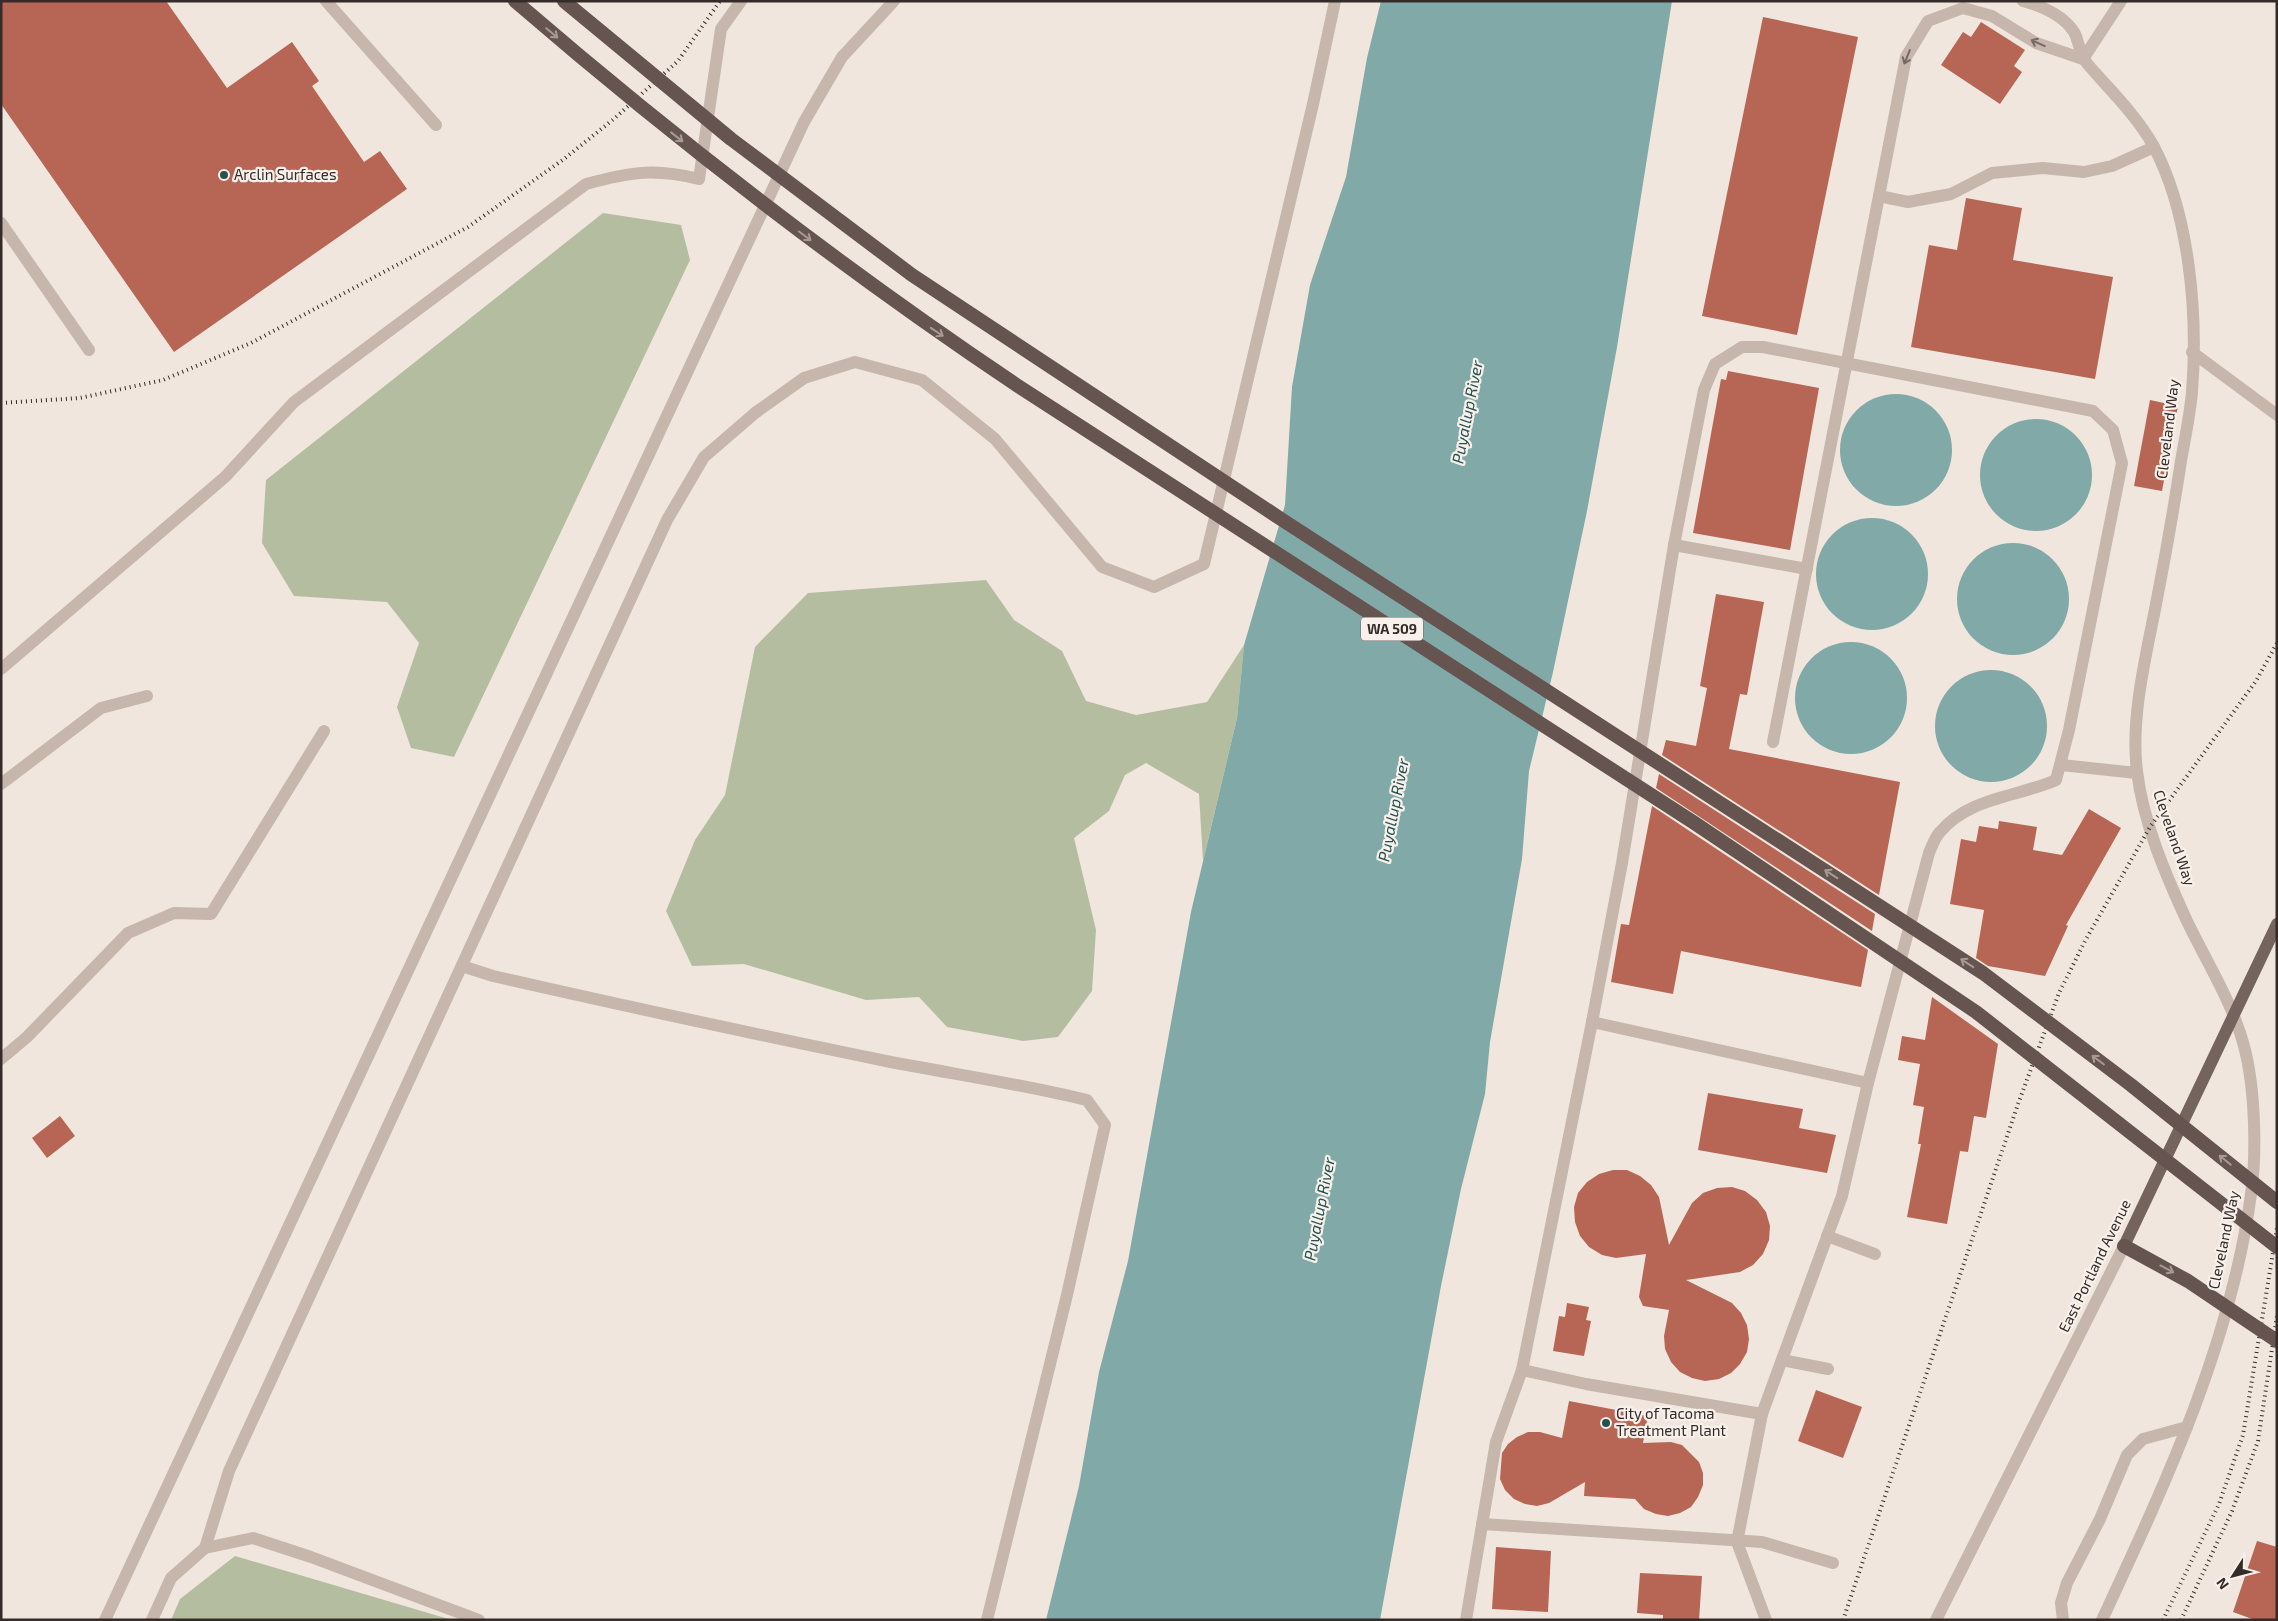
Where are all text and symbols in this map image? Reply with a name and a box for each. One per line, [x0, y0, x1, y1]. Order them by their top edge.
one-way arrow [545, 27, 558, 39]
one-way arrow [2031, 37, 2046, 47]
one-way arrow [1902, 49, 1912, 64]
one-way arrow [670, 131, 683, 142]
place label: Arclin Surfaces [234, 165, 337, 183]
marker: Arclin Surfaces [218, 169, 230, 181]
one-way arrow [799, 230, 812, 241]
one-way arrow [930, 327, 944, 337]
water label: Puyallup River [1447, 358, 1487, 465]
street label: Cleveland Way [2152, 378, 2182, 480]
road number: WA 509 [1361, 618, 1423, 640]
water label: Puyallup River [1373, 756, 1413, 863]
street label: Cleveland Way [2150, 787, 2200, 888]
one-way arrow [1825, 869, 1839, 879]
one-way arrow [1961, 957, 1975, 967]
one-way arrow [2092, 1054, 2105, 1065]
water label: Puyallup River [1299, 1155, 1339, 1262]
one-way arrow [2219, 1155, 2232, 1166]
street label: Cleveland Way [2204, 1189, 2242, 1291]
street label: East Portland Avenue [2054, 1196, 2134, 1335]
one-way arrow [2159, 1264, 2174, 1274]
place label: City of Tacoma Treatment Plant [1616, 1404, 1726, 1439]
marker: City of Tacoma Treatment Plant [1600, 1417, 1612, 1429]
north arrow [2208, 1551, 2258, 1601]
text: N [2212, 1575, 2232, 1593]

